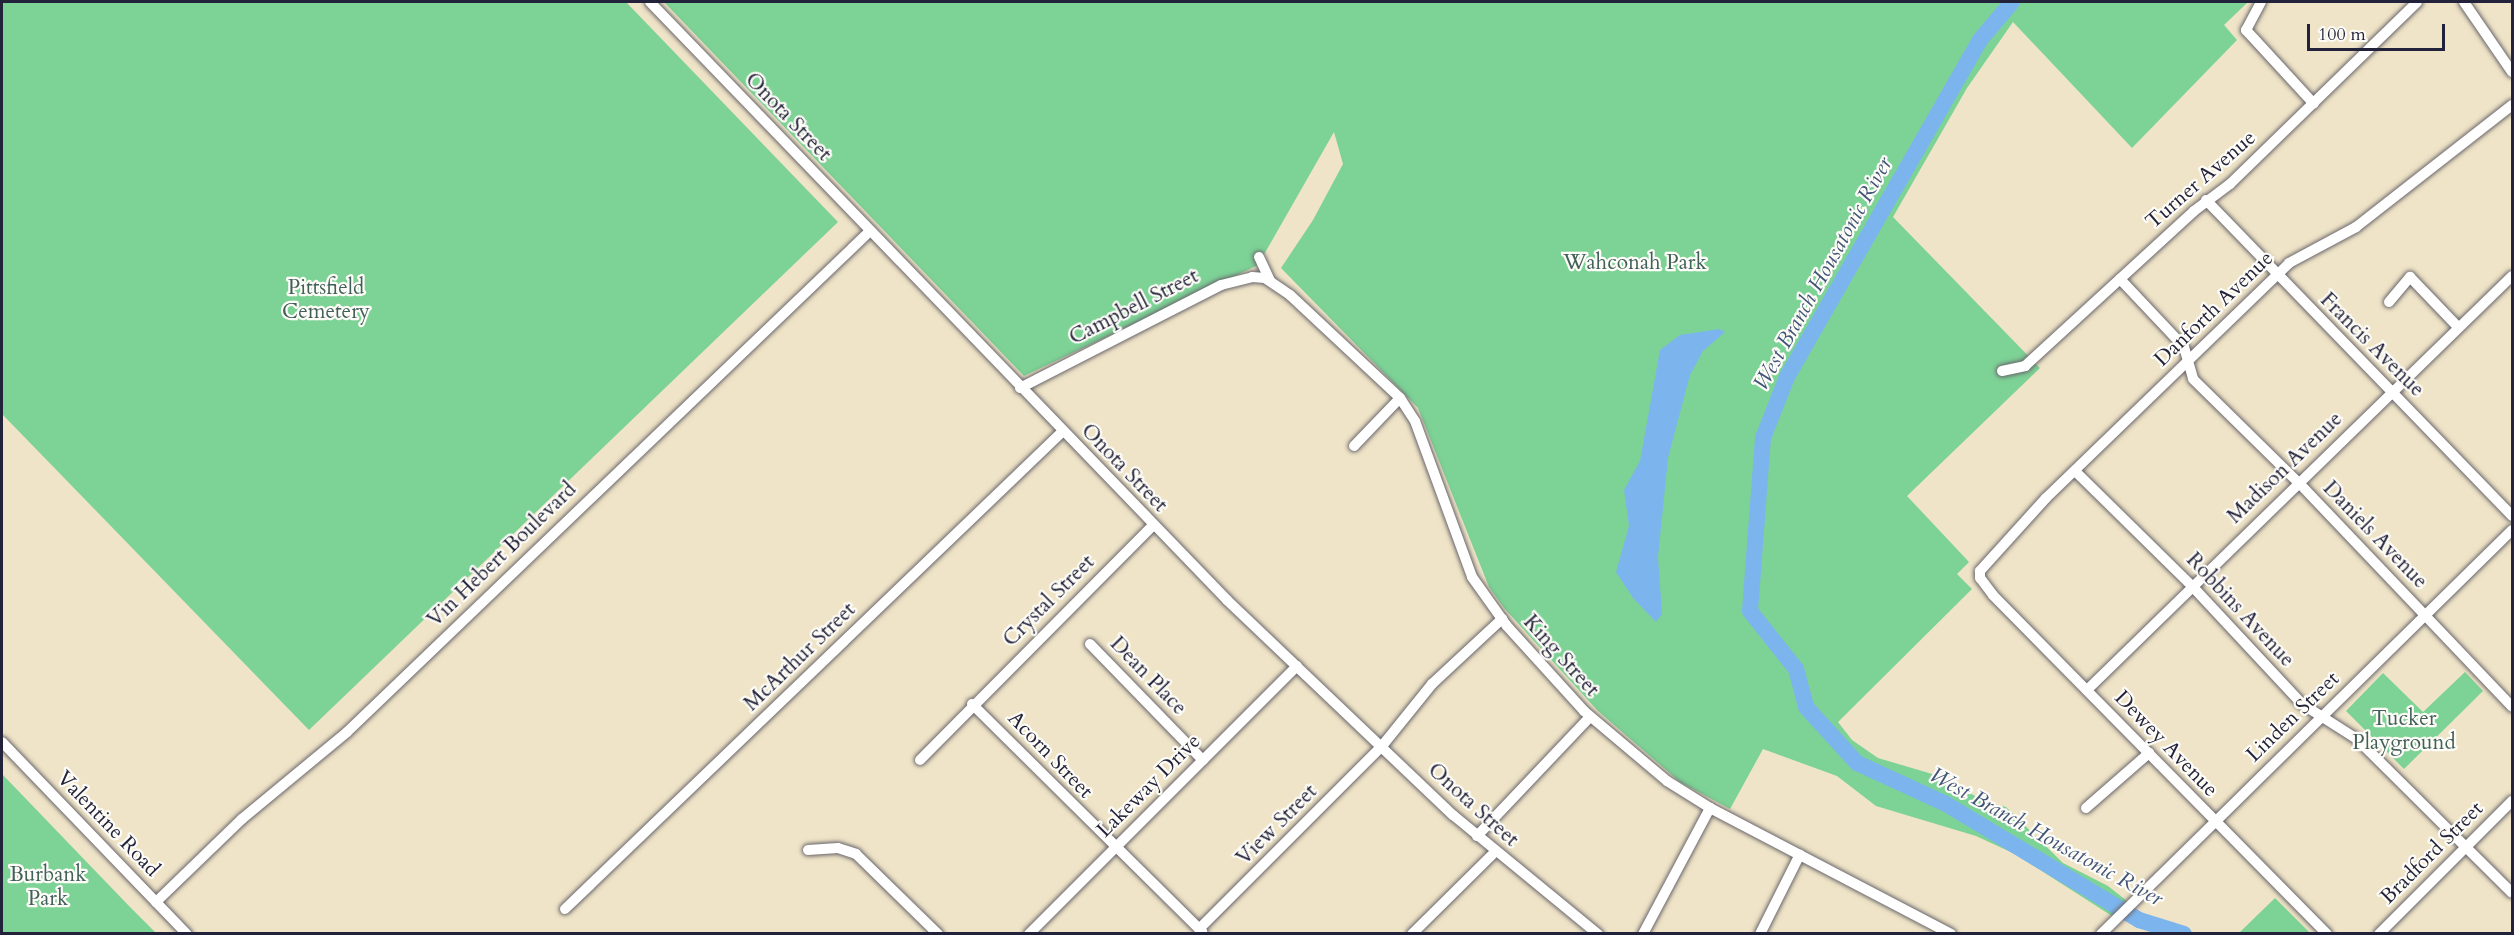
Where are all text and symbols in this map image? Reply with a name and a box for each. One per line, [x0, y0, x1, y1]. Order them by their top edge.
scale bar [2310, 12, 2448, 50]
text: 100 m [2318, 22, 2366, 47]
street label: Onota Street [740, 67, 836, 167]
street label: Turner Avenue [2141, 125, 2261, 235]
water label: West Branch Housatonic River [1748, 153, 1898, 395]
street label: Danforth Avenue [2149, 246, 2279, 372]
park label: Wahconah Park [1563, 250, 1707, 276]
street label: Campbell Street [1065, 264, 1203, 350]
park label: Pittsfield Cemetery [282, 275, 370, 325]
street label: Francis Avenue [2315, 288, 2429, 402]
street label: Madison Avenue [2222, 407, 2348, 529]
street label: Onota Street [1076, 418, 1172, 518]
street label: Daniels Avenue [2317, 476, 2433, 594]
street label: Vin Hebert Boulevard [422, 477, 582, 633]
street label: Robbins Avenue [2181, 548, 2299, 672]
street label: Crystal Street [998, 550, 1100, 652]
street label: McArthur Street [739, 597, 861, 717]
street label: King Street [1518, 610, 1604, 702]
street label: Dean Place [1104, 632, 1192, 720]
street label: Linden Street [2241, 666, 2345, 768]
street label: Dewey Avenue [2109, 686, 2223, 802]
street label: Acorn Street [1002, 706, 1098, 804]
park label: Tucker Playground [2352, 706, 2456, 756]
street label: Lakeway Drive [1092, 729, 1206, 843]
street label: Onota Street [1422, 758, 1524, 852]
water label: West Branch Housatonic River [1925, 762, 2167, 912]
street label: Valentine Road [51, 766, 165, 882]
street label: View Street [1231, 779, 1323, 871]
street label: Bradford Street [2375, 796, 2489, 910]
park label: Burbank Park [10, 862, 86, 912]

